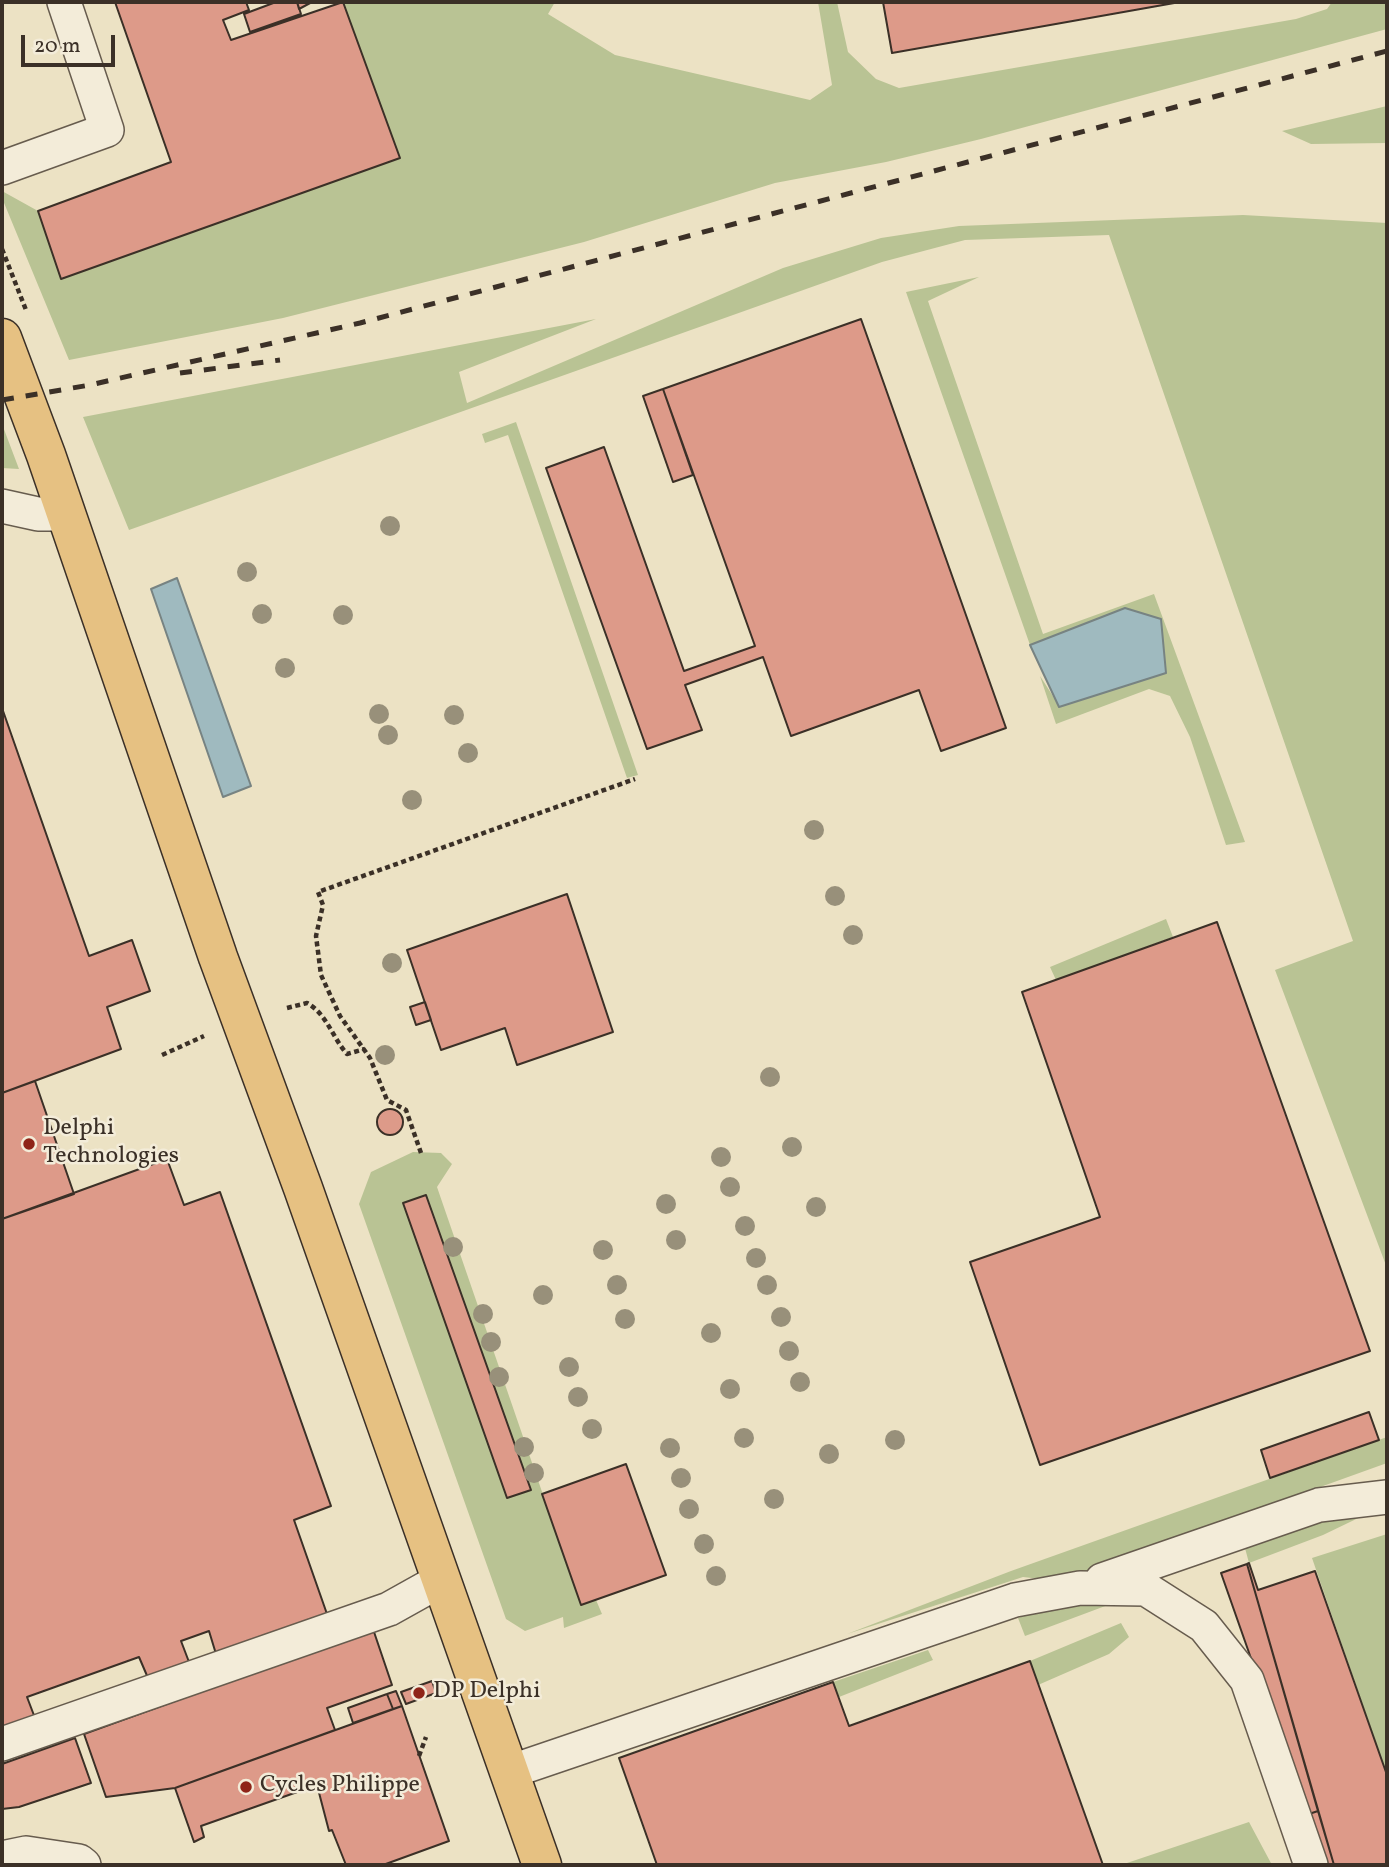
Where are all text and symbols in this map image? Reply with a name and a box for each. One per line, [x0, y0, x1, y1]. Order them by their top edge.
scale bar [24, 21, 119, 65]
text: 20 m [34, 32, 80, 61]
place label: Delphi Technologies [43, 1116, 179, 1172]
marker: Delphi Technologies [21, 1136, 37, 1152]
place label: DP Delphi [433, 1679, 540, 1707]
marker: DP Delphi [411, 1685, 427, 1701]
place label: Cycles Philippe [260, 1773, 420, 1801]
marker: Cycles Philippe [238, 1779, 254, 1795]

